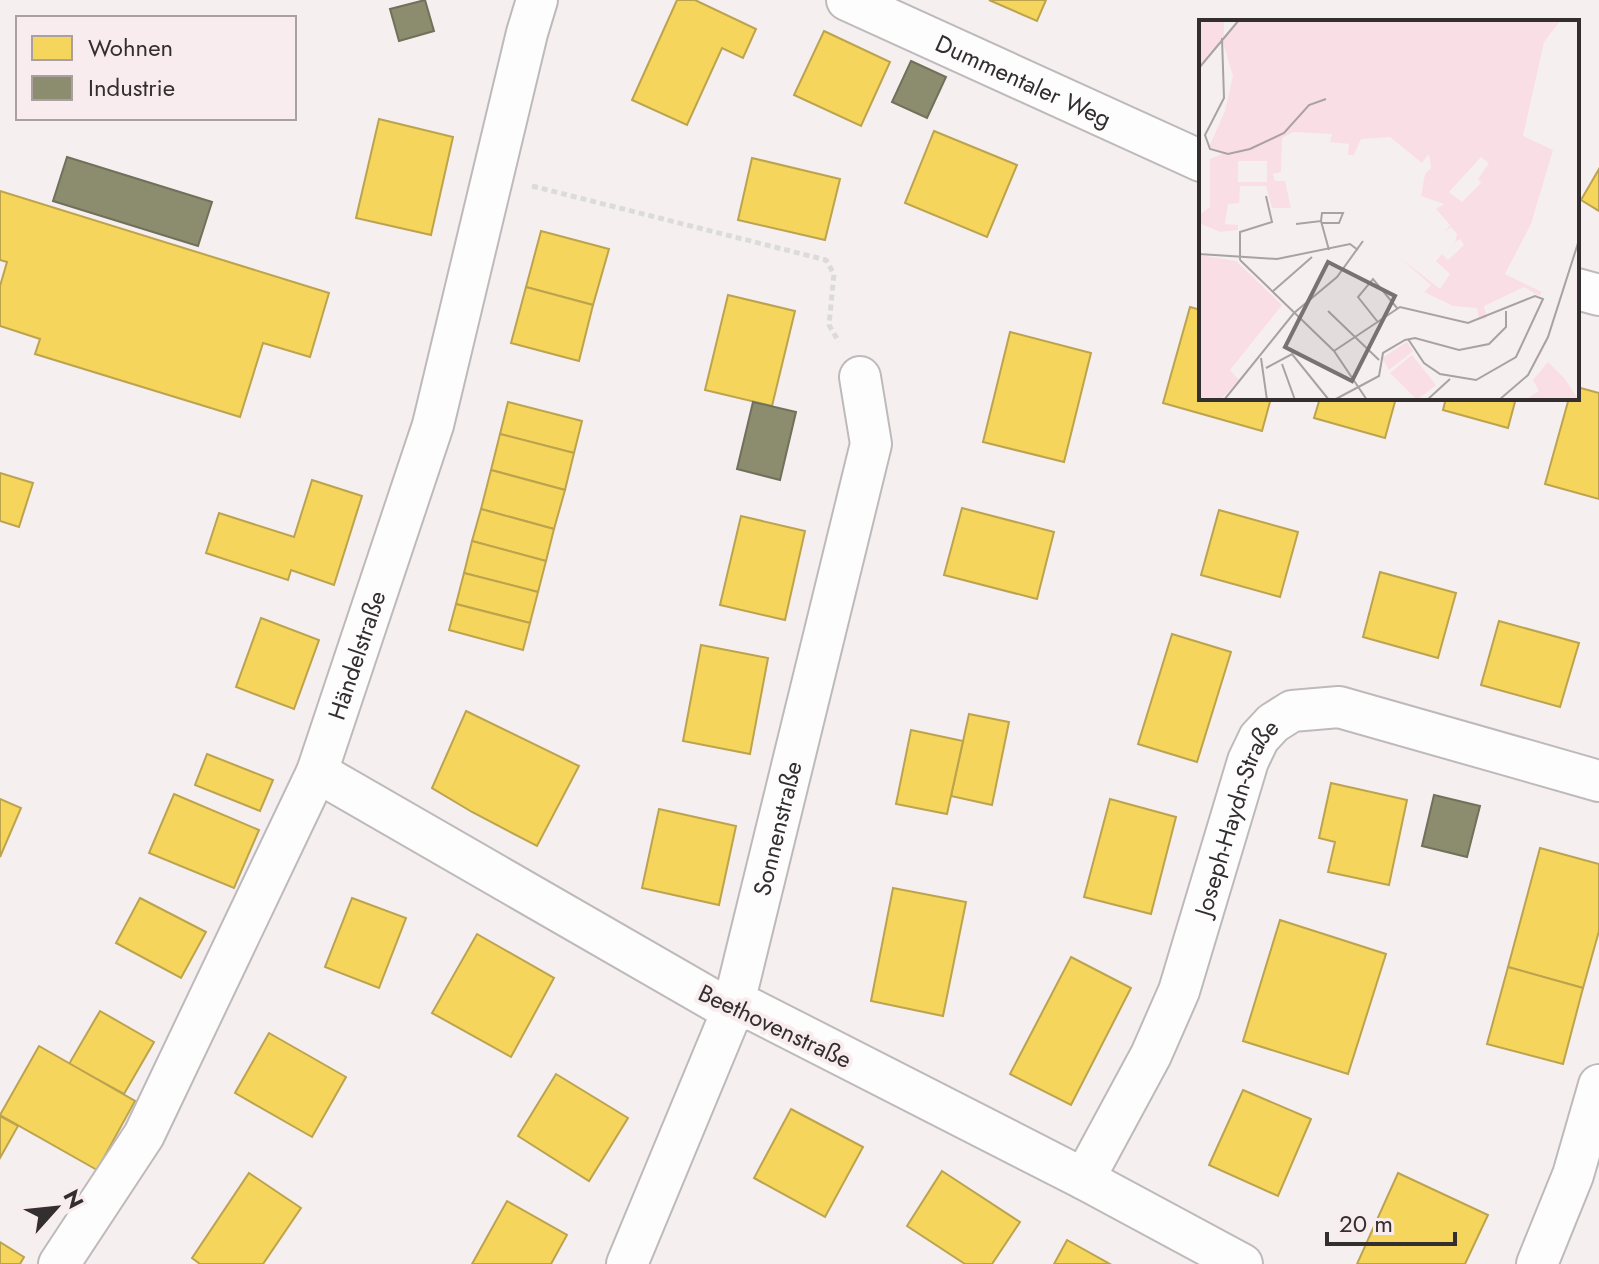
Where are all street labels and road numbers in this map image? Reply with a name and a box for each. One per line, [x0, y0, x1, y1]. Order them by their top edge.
street label: Dummentaler Weg [930, 25, 1117, 136]
street label: Händelstraße [318, 586, 394, 724]
street label: Joseph-Haydn-Straße [1184, 710, 1286, 923]
street label: Sonnenstraße [743, 757, 810, 899]
street label: Beethovenstraße [693, 975, 857, 1077]

